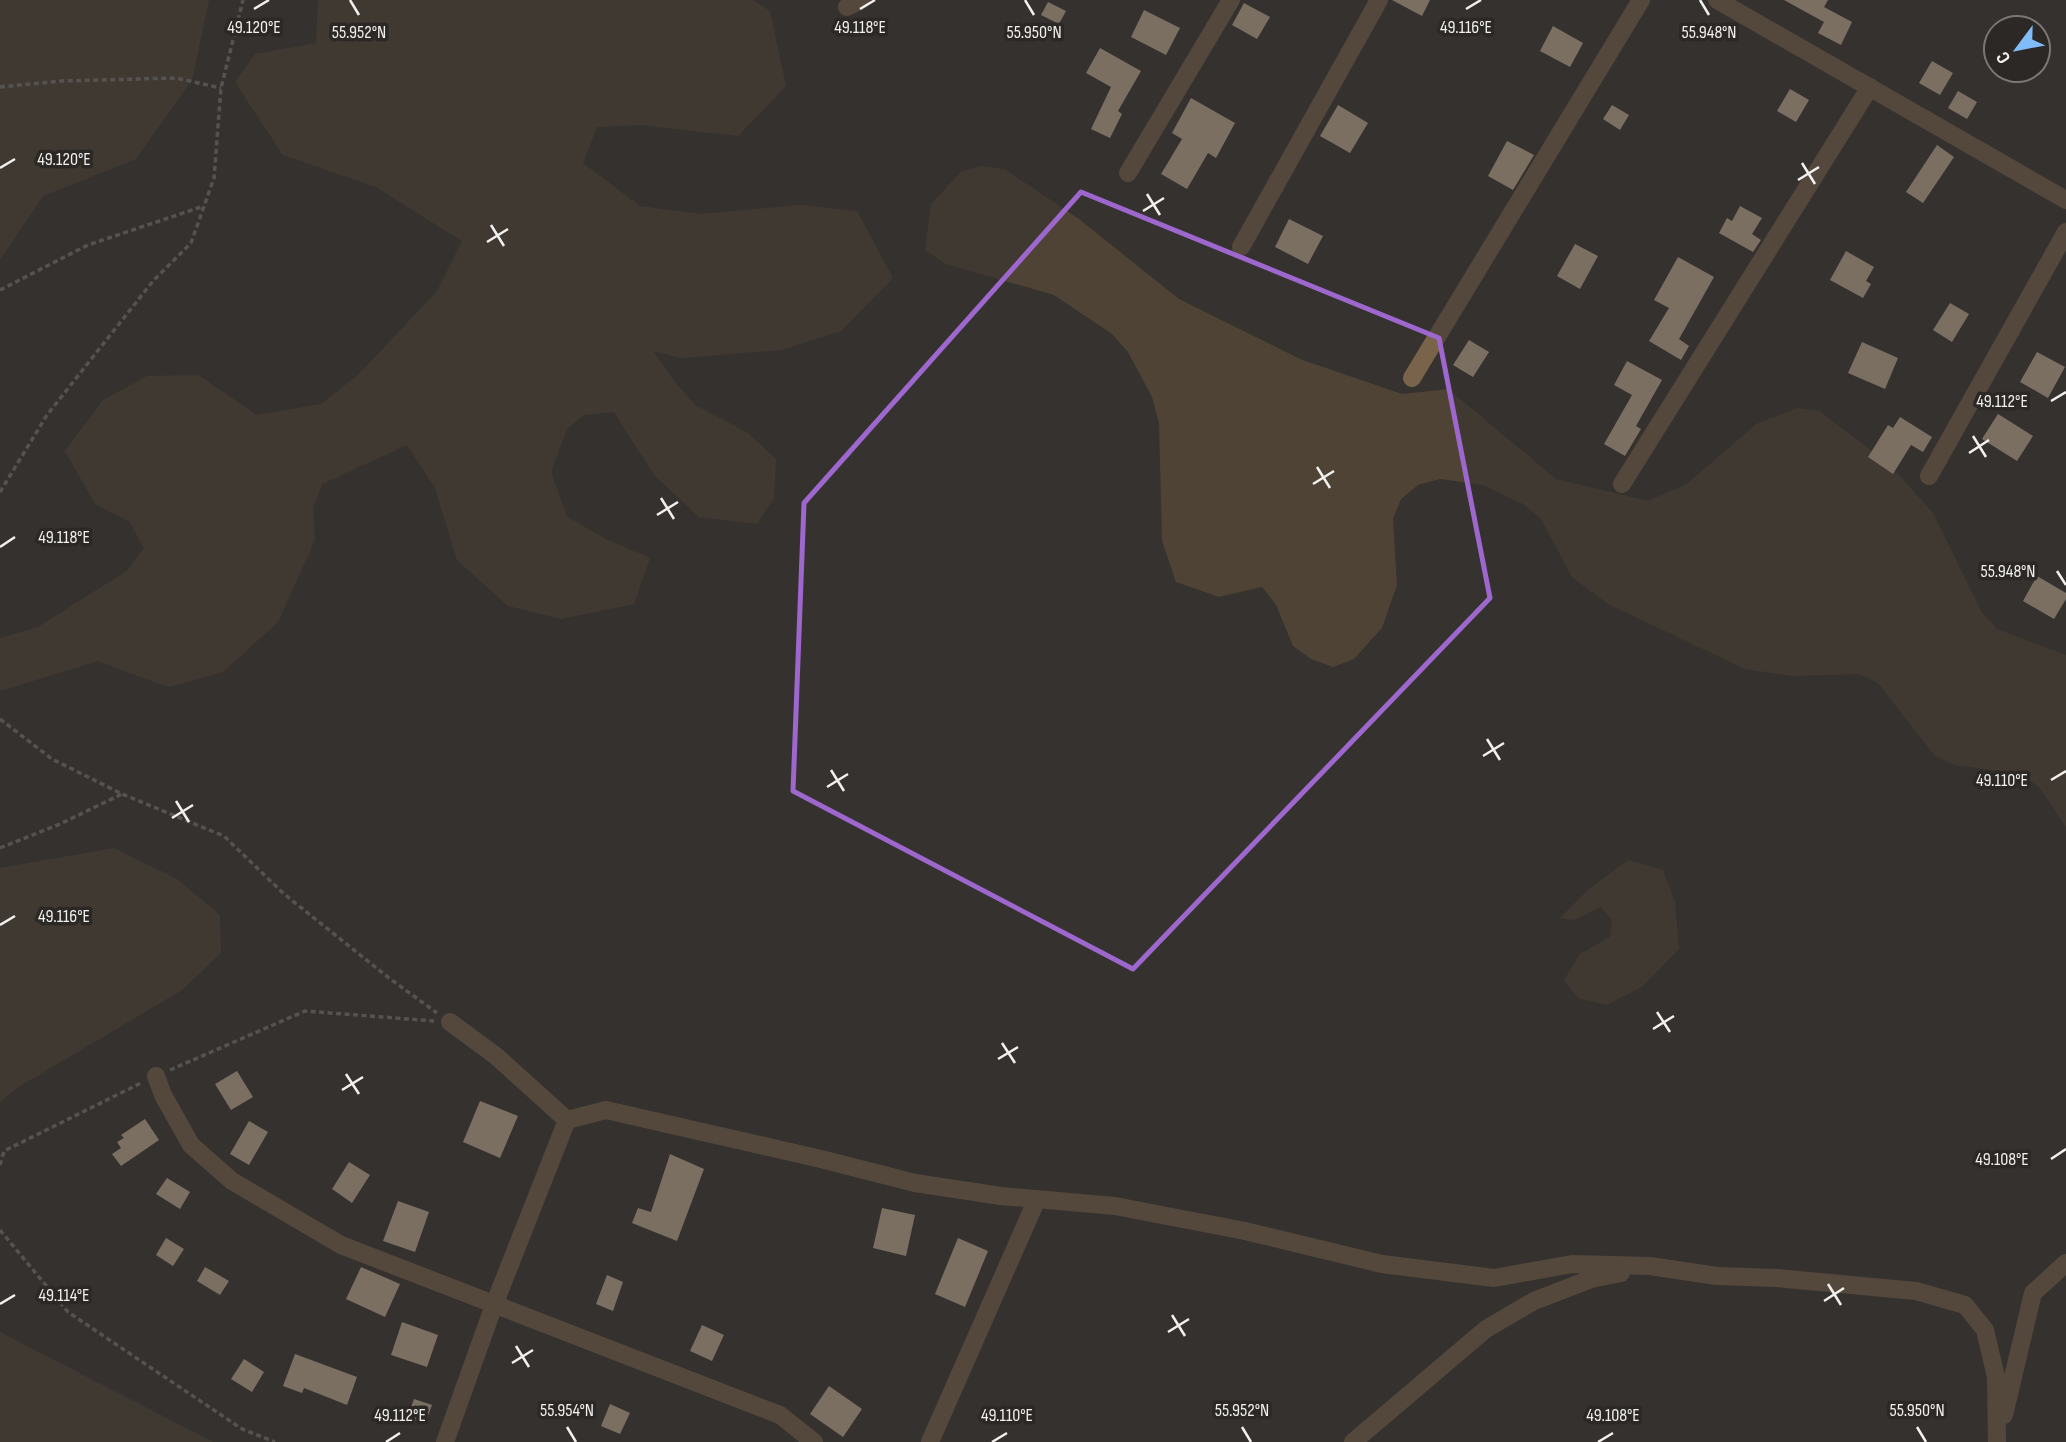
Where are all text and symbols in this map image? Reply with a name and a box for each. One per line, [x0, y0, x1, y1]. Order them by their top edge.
north arrow [1982, 14, 2052, 84]
text: 49.120°E [227, 17, 281, 38]
text: 49.118°E [834, 17, 886, 38]
text: 49.116°E [1440, 17, 1492, 38]
text: 55.952°N [332, 22, 386, 43]
text: 55.950°N [1006, 22, 1062, 43]
text: 55.948°N [1681, 22, 1737, 43]
text: С [1991, 47, 2016, 67]
text: 49.120°E [37, 149, 91, 170]
text: 49.112°E [1976, 391, 2028, 412]
text: 49.118°E [38, 527, 90, 548]
text: 55.948°N [1980, 561, 2036, 582]
text: 49.110°E [1976, 770, 2028, 791]
text: 49.116°E [38, 906, 90, 927]
text: 49.108°E [1975, 1149, 2029, 1170]
text: 49.114°E [39, 1285, 89, 1306]
text: 55.954°N [540, 1400, 594, 1421]
text: 55.952°N [1215, 1400, 1269, 1421]
text: 55.950°N [1889, 1400, 1945, 1421]
text: 49.112°E [374, 1405, 426, 1426]
text: 49.110°E [981, 1405, 1033, 1426]
text: 49.108°E [1586, 1405, 1640, 1426]

